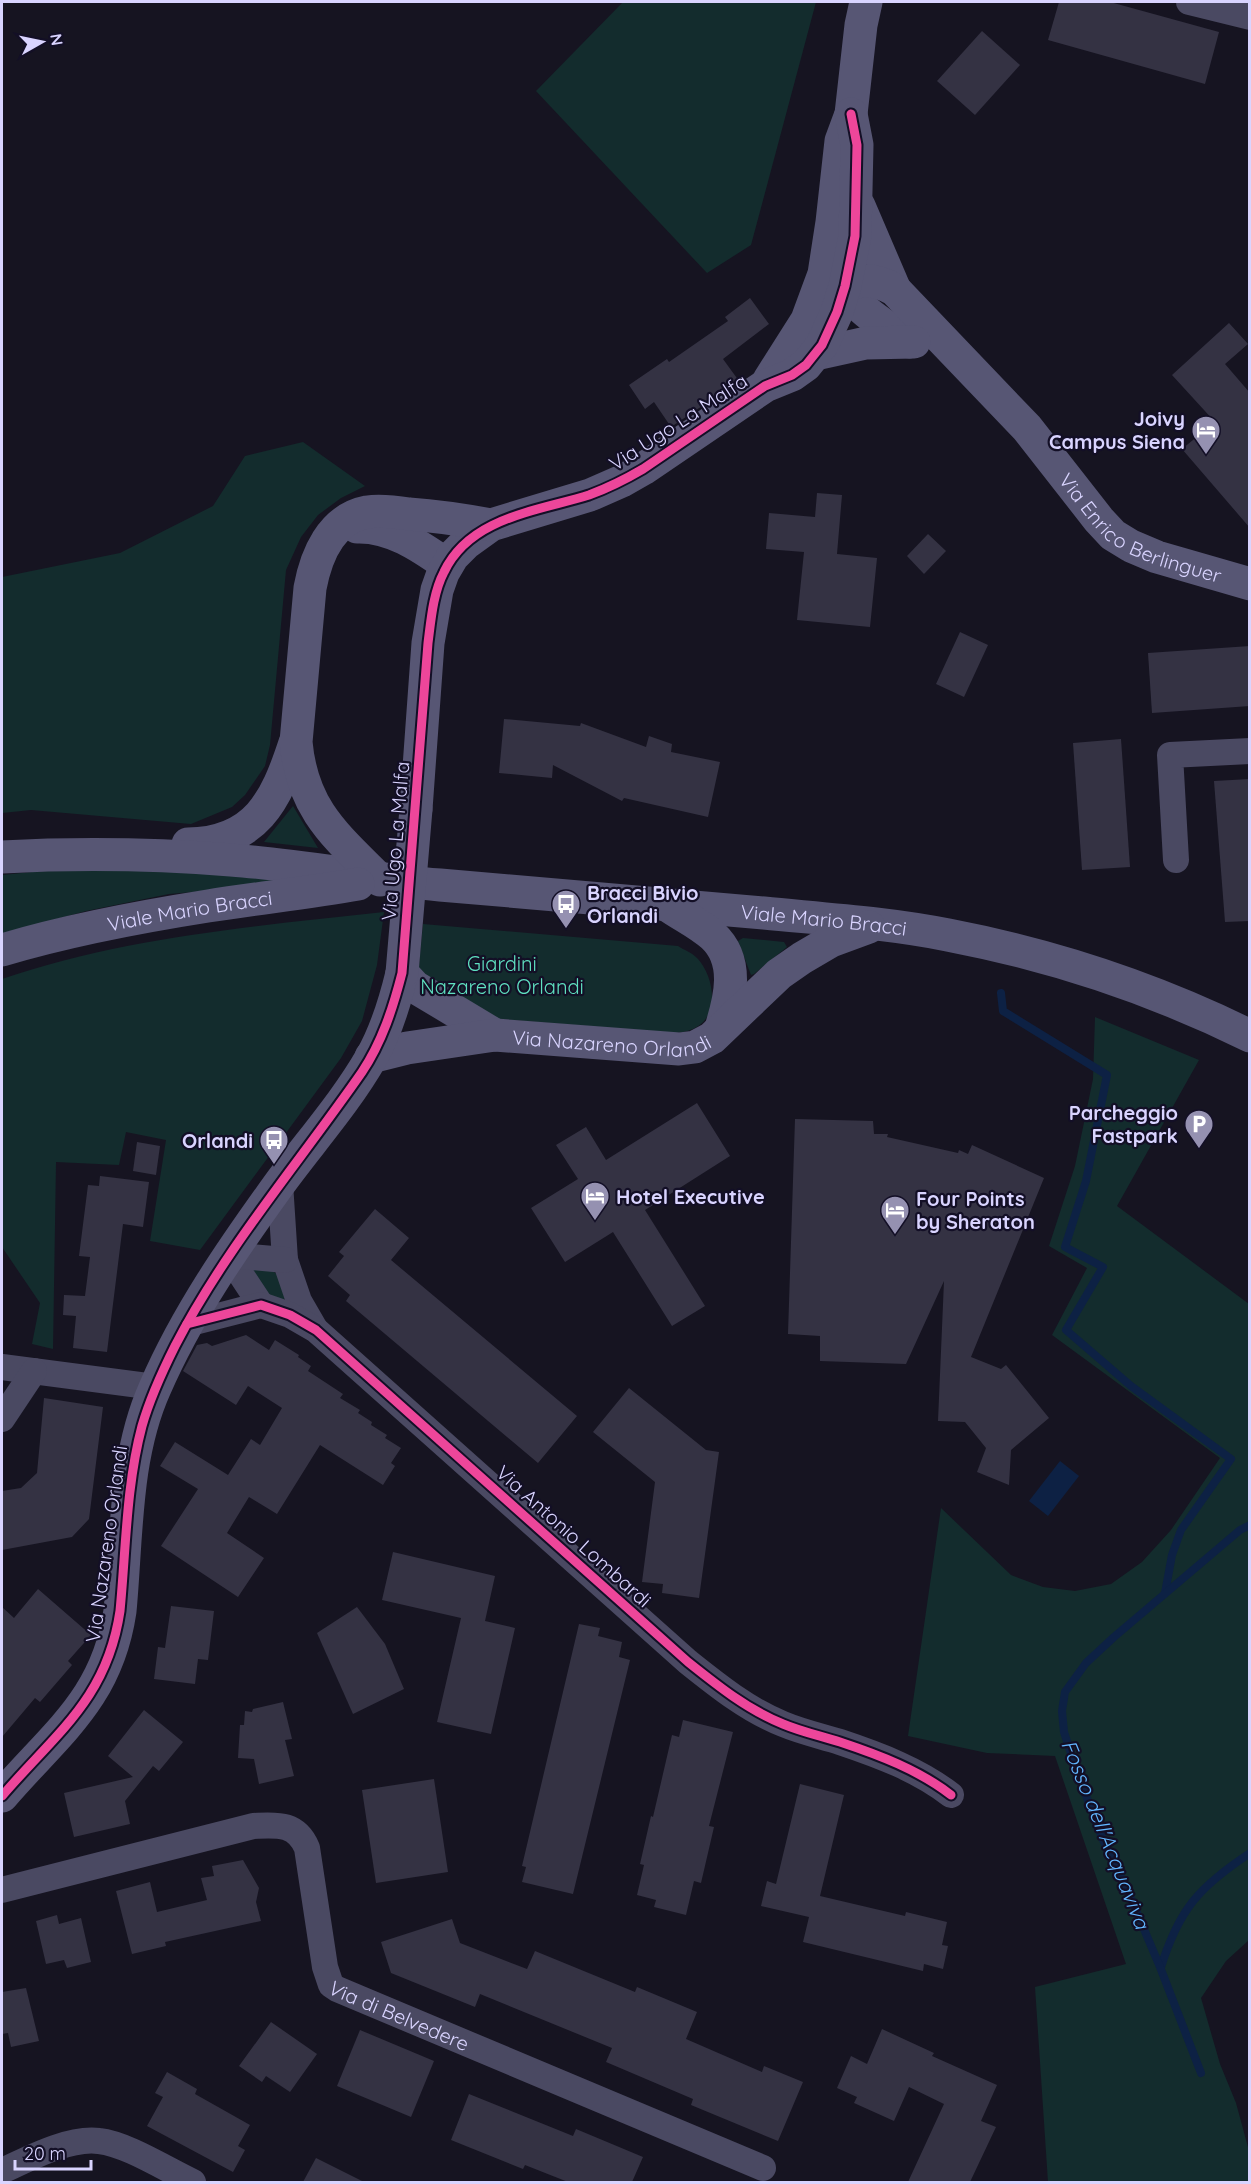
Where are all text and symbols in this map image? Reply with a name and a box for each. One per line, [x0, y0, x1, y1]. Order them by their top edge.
north arrow [12, 12, 72, 72]
text: N [46, 32, 68, 47]
street label: Via Ugo La Malfa [604, 368, 752, 476]
place label: Joivy Campus Siena [1049, 406, 1185, 454]
hotel icon: Joivy Campus Siena [1190, 414, 1222, 456]
street label: Via Enrico Berlinguer [1054, 468, 1225, 588]
street label: Via Ugo La Malfa [376, 760, 414, 922]
place label: Bracci Bivio Orlandi [587, 880, 698, 928]
street label: Viale Mario Bracci [105, 884, 274, 936]
bus stop icon: Bracci Bivio Orlandi [550, 888, 582, 930]
street label: Viale Mario Bracci [740, 898, 908, 940]
park label: Giardini Nazareno Orlandi [420, 951, 584, 999]
street label: Via Nazareno Orlandi [511, 1024, 715, 1062]
place label: Parcheggio Fastpark [1069, 1100, 1178, 1148]
parking icon: Parcheggio Fastpark [1183, 1108, 1215, 1150]
bus stop icon: Orlandi [258, 1124, 290, 1166]
place label: Orlandi [182, 1128, 253, 1153]
hotel icon: Hotel Executive [579, 1180, 611, 1222]
place label: Hotel Executive [616, 1184, 765, 1209]
place label: Four Points by Sheraton [916, 1186, 1035, 1234]
hotel icon: Four Points by Sheraton [879, 1194, 911, 1236]
street label: Via Nazareno Orlandi [80, 1444, 132, 1644]
street label: Via Antonio Lombardi [491, 1460, 657, 1612]
water label: Fosso dell'Acquaviva [1056, 1736, 1156, 1934]
street label: Via di Belvedere [324, 1975, 473, 2056]
scale bar [15, 2133, 92, 2171]
text: 20 m [24, 2142, 66, 2165]

